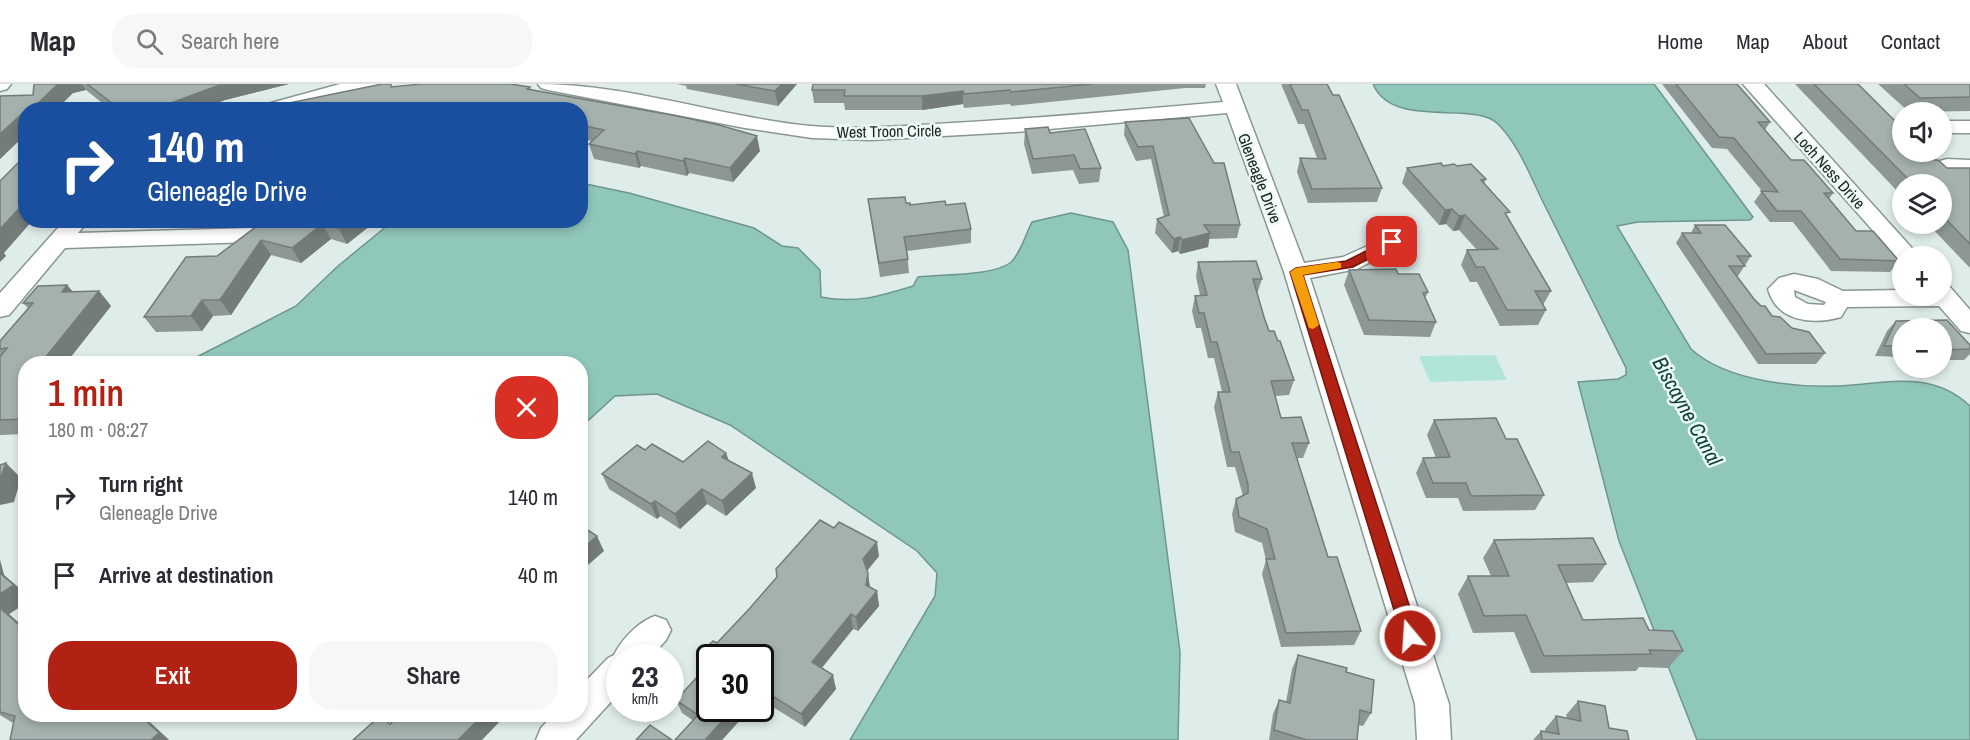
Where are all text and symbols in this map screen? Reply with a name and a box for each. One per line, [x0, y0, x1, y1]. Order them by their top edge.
search box [112, 14, 532, 68]
text: Map [30, 22, 76, 60]
icon: search [133, 25, 166, 58]
text: Search here [181, 26, 279, 56]
text: Home [1657, 27, 1703, 56]
text: Map [1736, 27, 1770, 56]
text: About [1803, 27, 1848, 56]
text: Contact [1881, 27, 1940, 56]
map controls [1892, 102, 1952, 378]
button: sound [1892, 102, 1952, 162]
text: 140 m [147, 119, 245, 175]
street label: West Troon Circle [836, 119, 942, 143]
icon: right [48, 126, 126, 204]
street label: Loch Ness Drive [1789, 127, 1871, 213]
street label: Gleneagle Drive [1233, 130, 1287, 226]
text: Gleneagle Drive [147, 173, 307, 209]
button: layers [1892, 174, 1952, 234]
pin [1366, 216, 1417, 267]
icon: arrive [1375, 225, 1408, 258]
button: + [1892, 246, 1952, 306]
button: − [1892, 318, 1952, 378]
water label: Biscayne Canal [1646, 351, 1730, 472]
text: 1 min [48, 369, 124, 417]
button: close [495, 376, 558, 439]
text: 180 m · 08:27 [48, 416, 148, 443]
text: Turn right [99, 469, 183, 499]
icon: right [48, 481, 81, 514]
text: 140 m [508, 482, 558, 512]
text: Gleneagle Drive [99, 499, 218, 526]
icon: arrive [48, 559, 81, 592]
text: Arrive at destination [99, 560, 273, 590]
text: 40 m [518, 560, 558, 590]
position arrow [1378, 604, 1442, 668]
button: Exit [48, 641, 297, 710]
button: Share [309, 641, 558, 710]
speed limit sign: 30 [696, 644, 774, 722]
text: 23 [631, 656, 659, 696]
text: km/h [632, 688, 658, 709]

